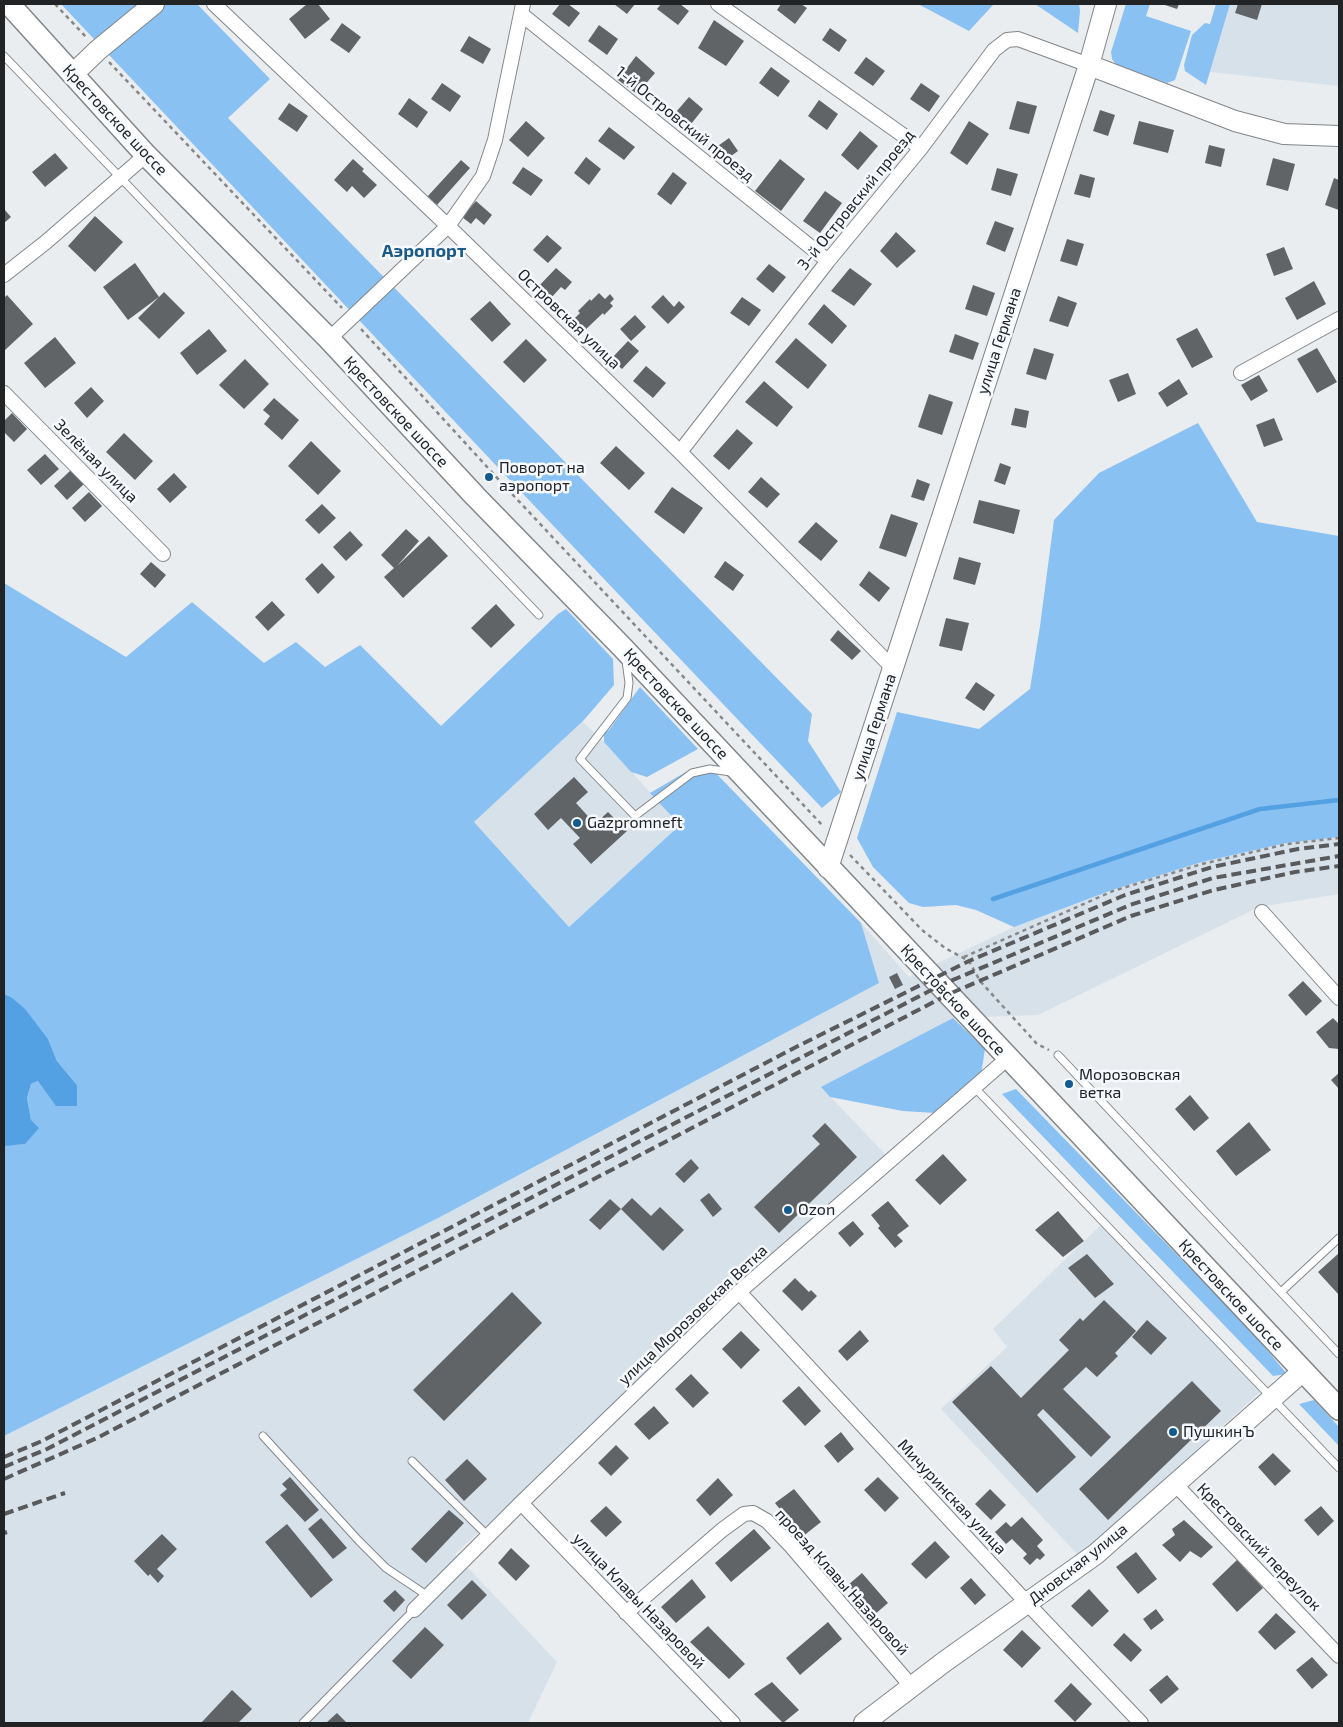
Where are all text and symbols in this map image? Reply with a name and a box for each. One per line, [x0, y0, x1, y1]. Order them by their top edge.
street label: Крестовское шоссе [59, 60, 171, 180]
street label: 1-й Островский проезд [612, 62, 758, 186]
street label: 3-й Островский проезд [793, 126, 919, 274]
district label: Аэропорт [382, 240, 466, 262]
street label: Островская улица [513, 265, 625, 373]
street label: улица Германа [973, 285, 1025, 397]
street label: Крестовское шоссе [340, 352, 452, 472]
street label: Зелёная улица [50, 415, 142, 507]
place label: Поворот на аэропорт [499, 458, 585, 496]
marker: Поворот на аэропорт [483, 471, 495, 483]
street label: Крестовское шоссе [620, 644, 732, 764]
street label: улица Германа [848, 671, 900, 783]
place label: Gazpromneft [587, 813, 683, 833]
marker: Gazpromneft [571, 817, 583, 829]
street label: Крестовское шоссе [897, 940, 1009, 1060]
place label: Морозовская ветка [1079, 1065, 1180, 1103]
marker: Морозовская ветка [1063, 1078, 1075, 1090]
place label: Ozon [798, 1200, 835, 1220]
marker: Ozon [782, 1204, 794, 1216]
street label: Крестовское шоссе [1175, 1235, 1287, 1355]
street label: улица Морозовская Ветка [615, 1241, 771, 1389]
place label: ПушкинЪ [1183, 1422, 1254, 1442]
marker: ПушкинЪ [1167, 1426, 1179, 1438]
street label: Мичуринская улица [894, 1435, 1010, 1559]
street label: Крестовский переулок [1193, 1479, 1325, 1615]
street label: проезд Клавы Назаровой [771, 1505, 913, 1659]
street label: Дновская улица [1025, 1519, 1131, 1609]
street label: улица Клавы Назаровой [569, 1529, 709, 1673]

